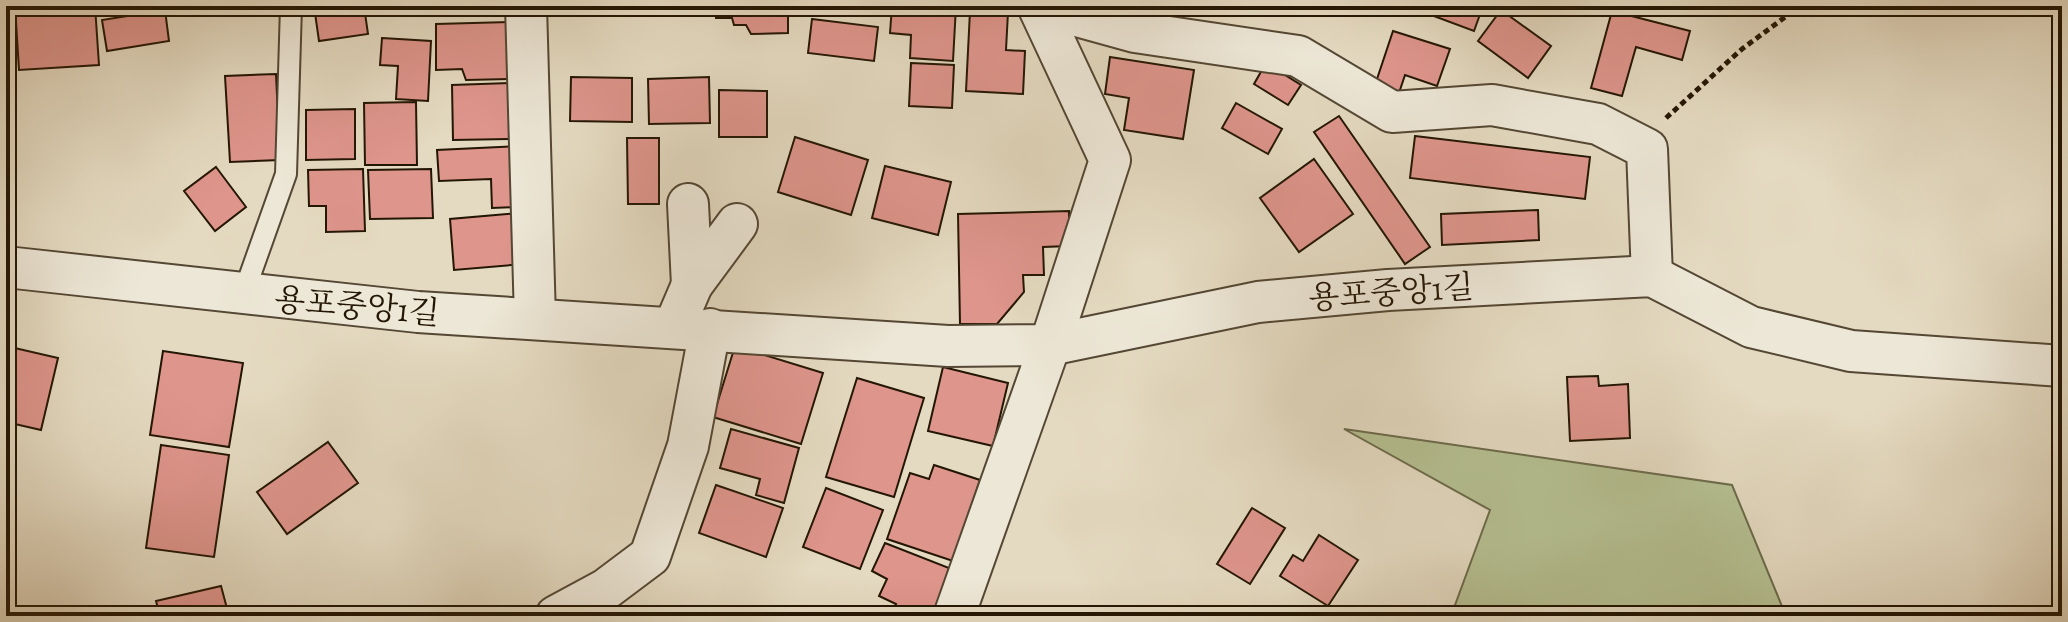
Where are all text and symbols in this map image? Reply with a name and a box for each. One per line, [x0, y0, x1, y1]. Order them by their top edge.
street label: 용포중앙1길 [1307, 264, 1475, 320]
street label: 용포중앙1길 [273, 277, 441, 335]

